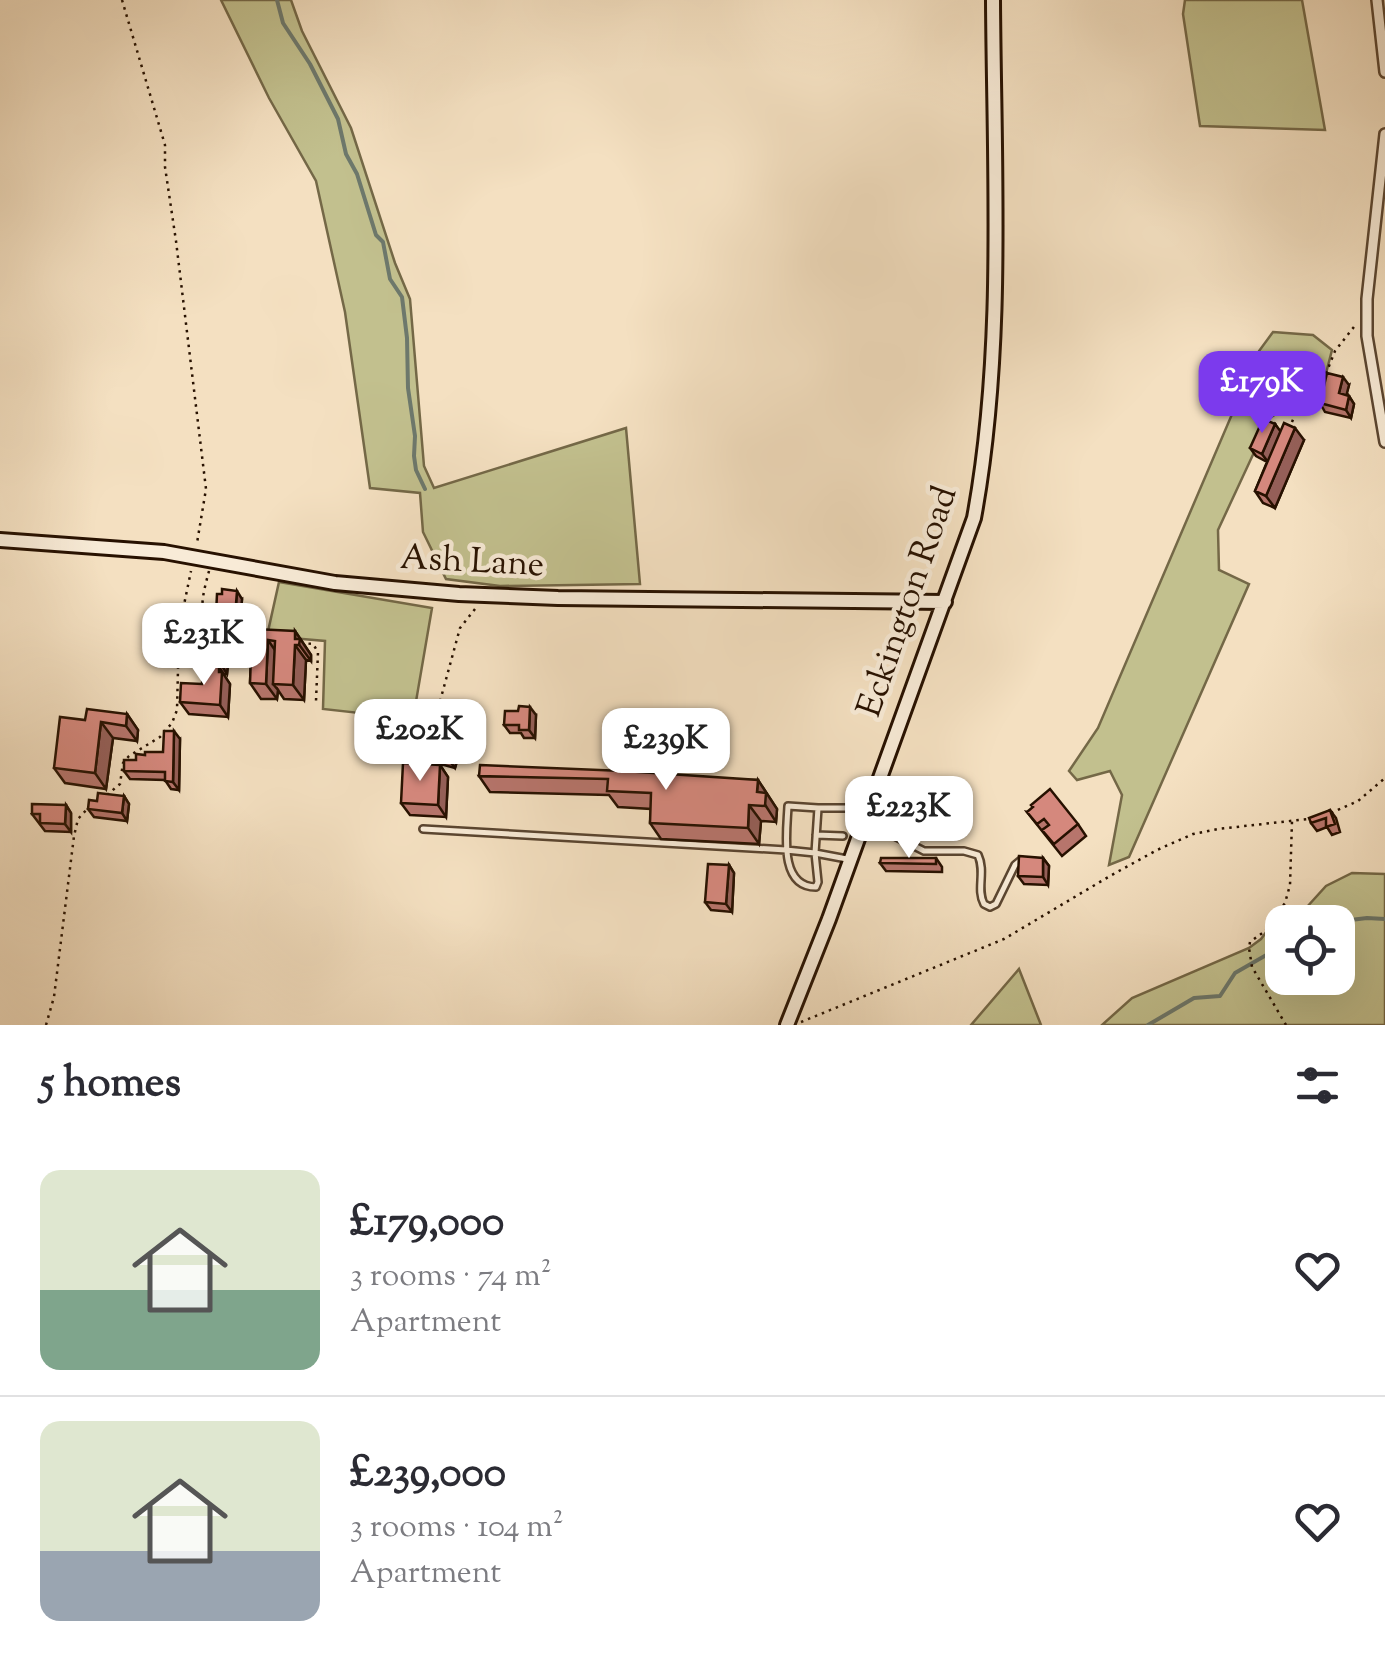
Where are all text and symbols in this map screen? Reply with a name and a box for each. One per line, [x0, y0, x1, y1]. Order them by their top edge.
pin: £179K [1192, 351, 1332, 436]
text: £179K [1221, 360, 1303, 406]
street label: Eckington Road [846, 479, 972, 724]
street label: Ash Lane [399, 534, 545, 592]
pin: £231K [134, 603, 274, 688]
text: £231K [164, 612, 244, 658]
pin: £202K [350, 699, 490, 784]
text: £202K [376, 708, 464, 754]
pin: £239K [596, 708, 736, 793]
text: £239K [624, 717, 708, 763]
pin: £223K [839, 776, 979, 861]
text: £223K [867, 785, 951, 831]
map controls [1265, 905, 1355, 995]
button: locate [1265, 905, 1355, 995]
text: 5 homes [40, 1055, 181, 1115]
icon: filters [1290, 1058, 1345, 1113]
text: £179,000 [350, 1194, 504, 1254]
icon: home [120, 1210, 240, 1330]
icon: heart [1290, 1243, 1345, 1298]
text: 3 rooms · 74 m² [350, 1254, 552, 1300]
text: Apartment [350, 1300, 501, 1346]
text: £239,000 [350, 1445, 506, 1505]
icon: home [120, 1461, 240, 1581]
icon: heart [1290, 1494, 1345, 1549]
text: 3 rooms · 104 m² [350, 1505, 564, 1551]
text: Apartment [350, 1551, 501, 1597]

